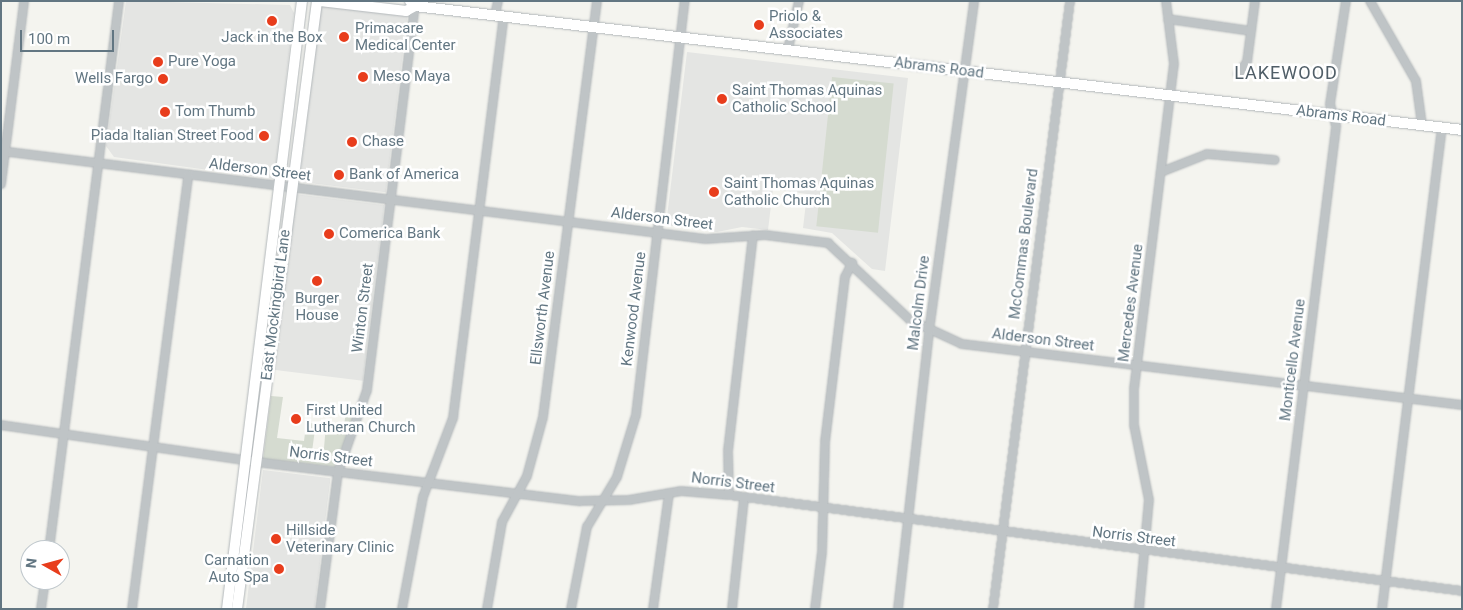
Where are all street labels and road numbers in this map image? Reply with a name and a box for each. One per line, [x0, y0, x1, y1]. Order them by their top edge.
street label: Abrams Road [893, 54, 985, 82]
street label: Abrams Road [1295, 102, 1387, 130]
street label: Alderson Street [208, 155, 312, 185]
street label: McCommas Boulevard [1006, 168, 1042, 320]
street label: Alderson Street [610, 204, 714, 234]
street label: East Mockingbird Lane [258, 228, 294, 382]
street label: Mercedes Avenue [1115, 243, 1147, 363]
street label: Ellsworth Avenue [527, 250, 559, 366]
street label: Kenwood Avenue [618, 251, 650, 367]
street label: Malcolm Drive [904, 254, 934, 352]
street label: Winton Street [349, 262, 377, 354]
street label: Monticello Avenue [1277, 298, 1309, 422]
street label: Alderson Street [991, 325, 1095, 355]
street label: Norris Street [288, 443, 374, 471]
street label: Norris Street [690, 469, 776, 497]
street label: Norris Street [1091, 523, 1177, 551]

